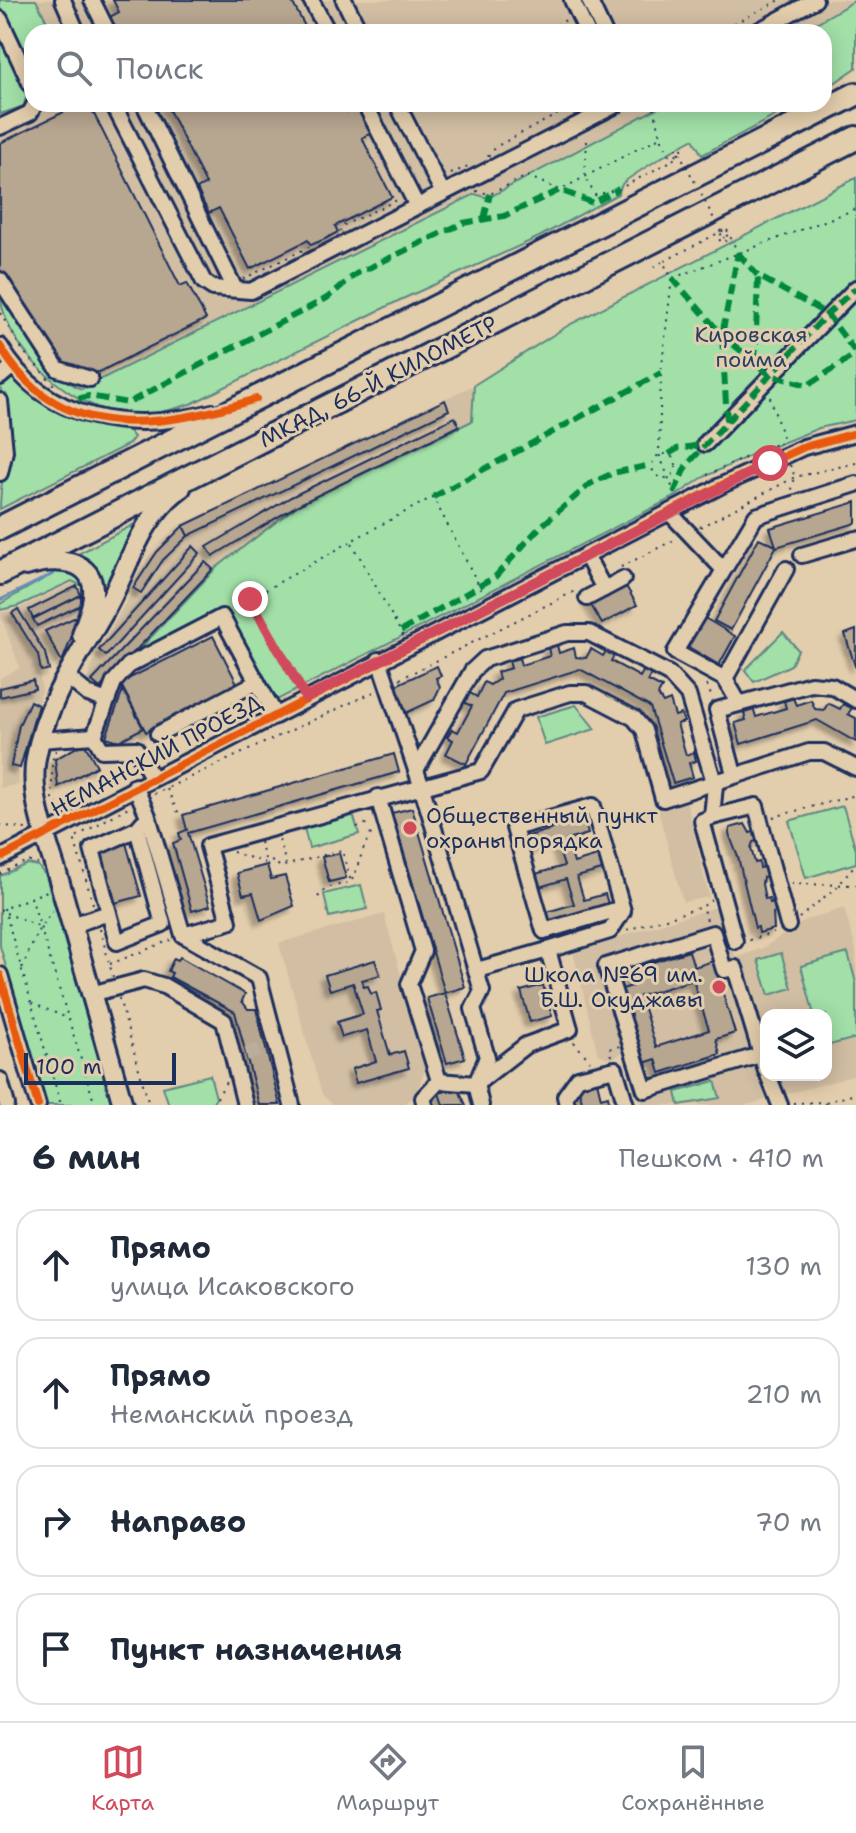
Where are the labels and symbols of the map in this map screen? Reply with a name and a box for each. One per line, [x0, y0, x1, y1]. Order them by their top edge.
street label: МКАД, 66-Й КИЛОМЕТР [254, 309, 502, 454]
park label: Кировская пойма [694, 320, 808, 374]
route start [752, 445, 788, 481]
route end [232, 581, 268, 617]
street label: НЕМАНСКИЙ ПРОЕЗД [45, 687, 267, 824]
place label: Общественный пункт охраны порядка [426, 801, 658, 855]
marker: Общественный пункт охраны порядка [401, 819, 419, 837]
place label: Школа №69 им. Б.Ш. Окуджавы [524, 960, 703, 1014]
marker: Школа №69 им. Б.Ш. Окуджавы [710, 978, 728, 996]
scale bar [24, 1049, 176, 1085]

